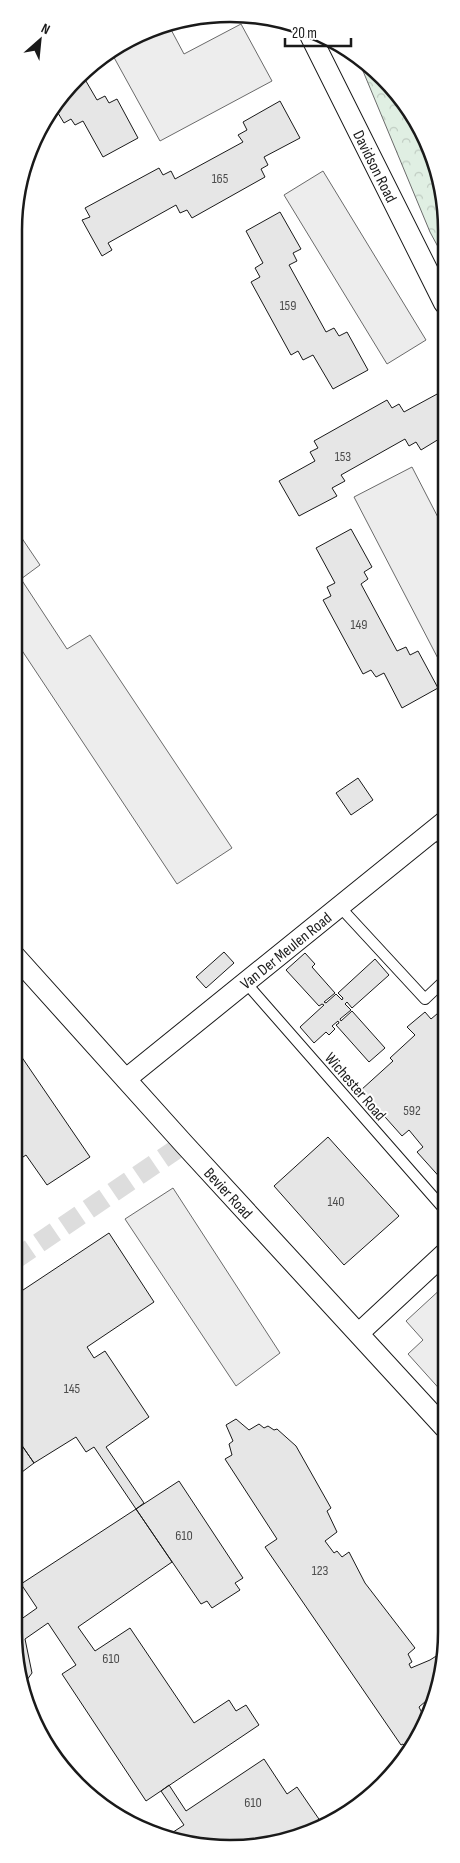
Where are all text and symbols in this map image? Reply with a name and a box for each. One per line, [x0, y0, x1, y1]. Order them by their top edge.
north arrow [15, 15, 65, 65]
scale bar [285, 15, 351, 47]
text: N [38, 20, 53, 38]
text: 20 m [292, 24, 317, 43]
street label: Davidson Road [348, 128, 400, 206]
house number: 165 [212, 170, 229, 187]
house number: 159 [280, 297, 296, 314]
house number: 153 [335, 448, 351, 465]
house number: 149 [351, 616, 367, 633]
street label: Van Der Meulen Road [237, 909, 336, 994]
street label: Wichester Road [320, 1049, 390, 1125]
house number: 592 [403, 1102, 421, 1119]
street label: Bevier Road [199, 1164, 256, 1223]
house number: 140 [328, 1193, 345, 1210]
house number: 145 [64, 1380, 81, 1397]
house number: 610 [175, 1527, 193, 1544]
house number: 123 [312, 1562, 328, 1579]
house number: 610 [102, 1650, 120, 1667]
house number: 610 [244, 1794, 262, 1811]

